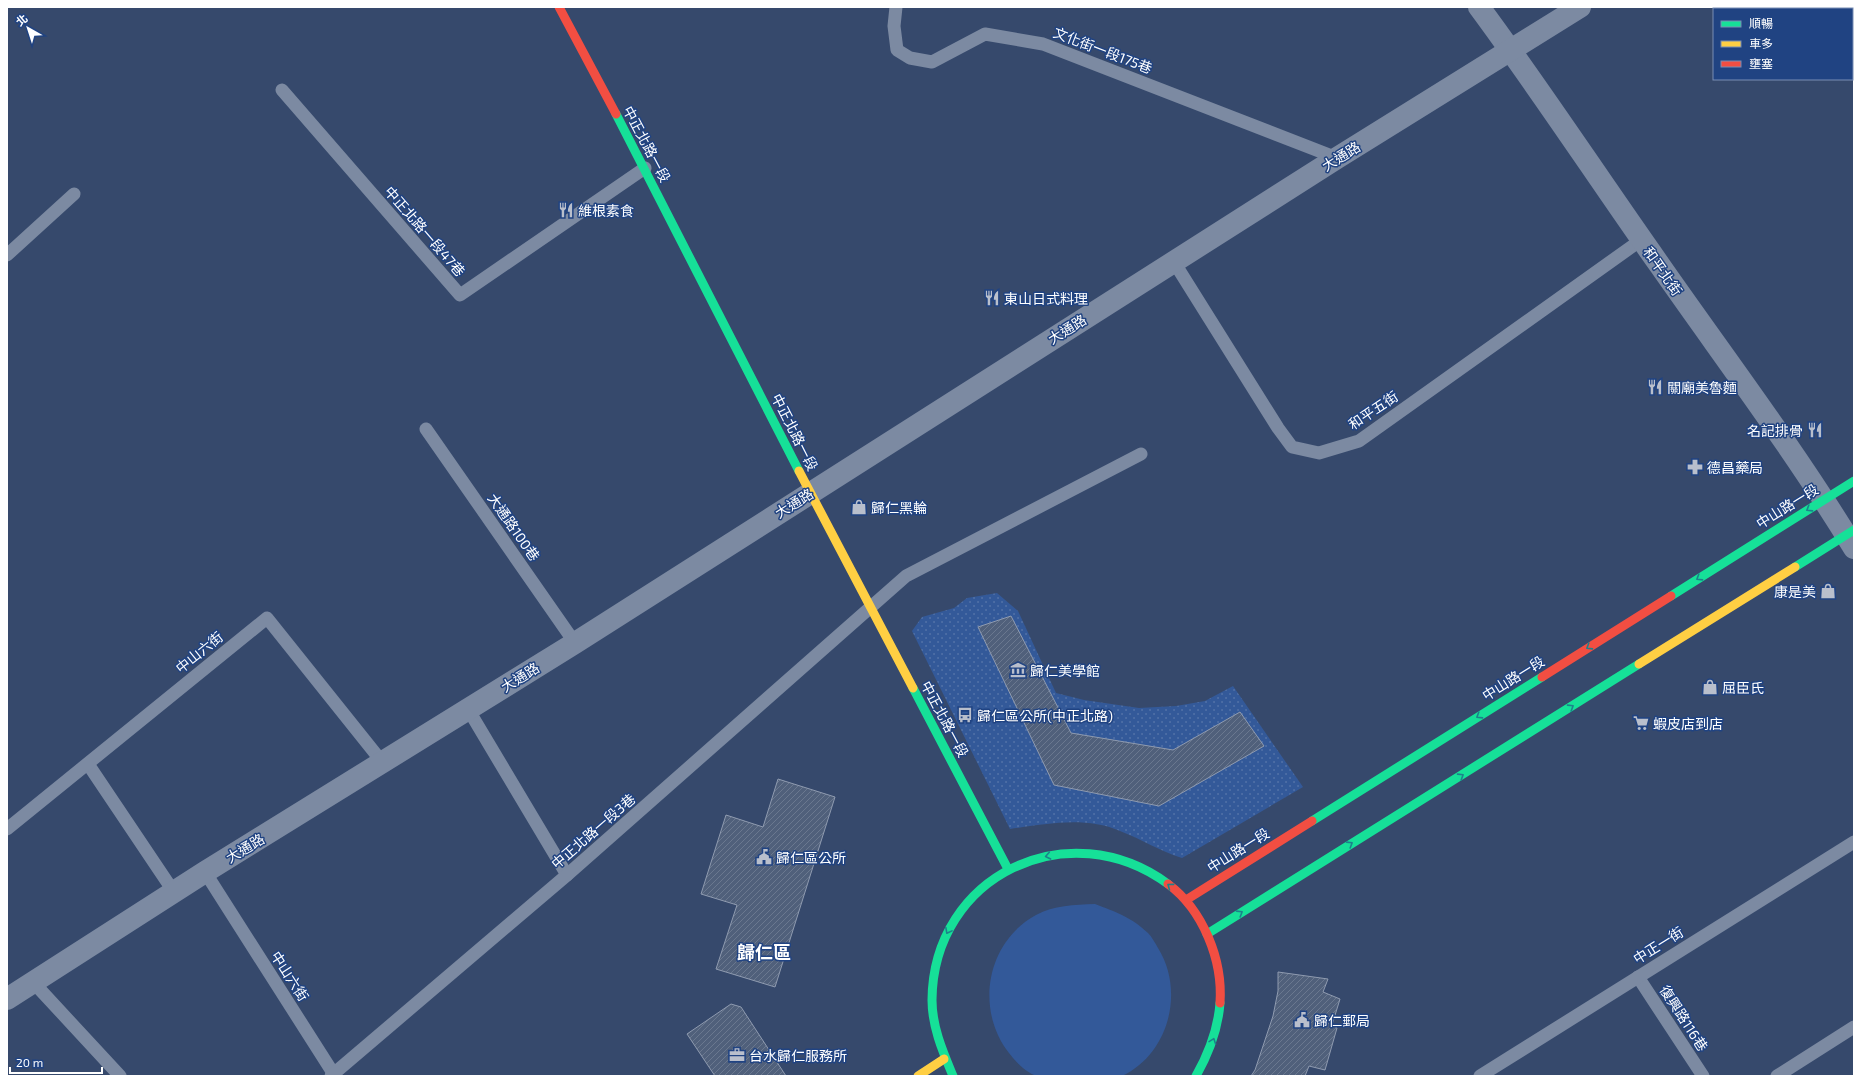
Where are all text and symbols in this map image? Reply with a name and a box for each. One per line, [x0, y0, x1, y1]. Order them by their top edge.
north arrow [8, 8, 48, 48]
legend [1713, 8, 1853, 80]
text: 北 [13, 11, 30, 28]
text: 順暢 [1749, 16, 1773, 30]
street label: 文化街一段175巷 [1051, 23, 1155, 77]
text: 車多 [1749, 36, 1773, 50]
text: 壅塞 [1749, 56, 1773, 70]
street label: 中正北路一段 [620, 103, 674, 185]
street label: 大通路 [1319, 138, 1363, 174]
street label: 中正北路一段47巷 [381, 182, 469, 280]
restaurant icon: 維根素食 [557, 201, 575, 219]
place label: 維根素食 [578, 202, 634, 219]
street label: 和平北街 [1640, 243, 1686, 299]
restaurant icon: 東山日式料理 [983, 289, 1001, 307]
place label: 東山日式料理 [1004, 290, 1088, 307]
street label: 大通路 [1045, 311, 1089, 347]
restaurant icon: 關廟美魯麵 [1646, 378, 1664, 396]
place label: 關廟美魯麵 [1667, 379, 1737, 396]
street label: 和平五街 [1345, 387, 1401, 433]
street label: 中正北路一段 [768, 391, 822, 473]
restaurant icon: 名記排骨 [1806, 421, 1824, 439]
place label: 名記排骨 [1747, 422, 1803, 439]
pharmacy icon: 德昌藥局 [1686, 458, 1704, 476]
place label: 德昌藥局 [1707, 459, 1763, 476]
street label: 中山路一段 [1753, 480, 1821, 532]
street label: 大通路 [772, 485, 816, 521]
street label: 大通路100巷 [485, 490, 543, 564]
shop icon: 歸仁黑輪 [850, 498, 868, 516]
place label: 歸仁黑輪 [871, 499, 927, 516]
one-way arrow [1806, 504, 1813, 512]
one-way arrow [1696, 573, 1703, 581]
shop icon: 康是美 [1819, 582, 1837, 600]
place label: 康是美 [1774, 583, 1816, 600]
street label: 中山六街 [172, 628, 226, 676]
one-way arrow [1586, 642, 1593, 650]
street label: 中山路一段 [1479, 652, 1547, 704]
street label: 大通路 [498, 659, 542, 695]
museum icon: 歸仁美學館 [1009, 661, 1027, 679]
place label: 歸仁美學館 [1030, 662, 1100, 679]
street label: 中正北路一段 [918, 678, 972, 760]
shop icon: 屈臣氏 [1701, 678, 1719, 696]
place label: 屈臣氏 [1722, 679, 1764, 696]
one-way arrow [1567, 704, 1574, 711]
bus stop icon: 歸仁區公所(中正北路) [956, 706, 974, 724]
place label: 歸仁區公所(中正北路) [977, 707, 1113, 724]
one-way arrow [1476, 711, 1483, 719]
supermarket icon: 蝦皮店到店 [1632, 714, 1650, 732]
place label: 蝦皮店到店 [1653, 715, 1723, 732]
one-way arrow [1457, 773, 1464, 780]
street label: 中正北路一段3巷 [548, 790, 638, 872]
street label: 中山路一段 [1204, 824, 1272, 876]
street label: 大通路 [223, 830, 267, 866]
one-way arrow [1346, 842, 1353, 849]
public building icon: 歸仁區公所 [755, 848, 773, 866]
place label: 歸仁區公所 [776, 849, 846, 866]
one-way arrow [1045, 851, 1051, 859]
one-way arrow [1167, 884, 1174, 891]
one-way arrow [1236, 911, 1243, 918]
street label: 中正一街 [1630, 923, 1686, 967]
one-way arrow [945, 927, 953, 935]
district label: 歸仁區 [737, 941, 791, 963]
street label: 中山六街 [268, 948, 312, 1004]
street label: 復興路116巷 [1656, 982, 1712, 1054]
public building icon: 歸仁郵局 [1293, 1011, 1311, 1029]
place label: 歸仁郵局 [1314, 1012, 1370, 1029]
one-way arrow [1208, 1038, 1216, 1045]
office icon: 台水歸仁服務所 [728, 1046, 746, 1064]
place label: 台水歸仁服務所 [749, 1047, 847, 1064]
scale bar [10, 1049, 102, 1075]
text: 20 m [16, 1055, 43, 1069]

